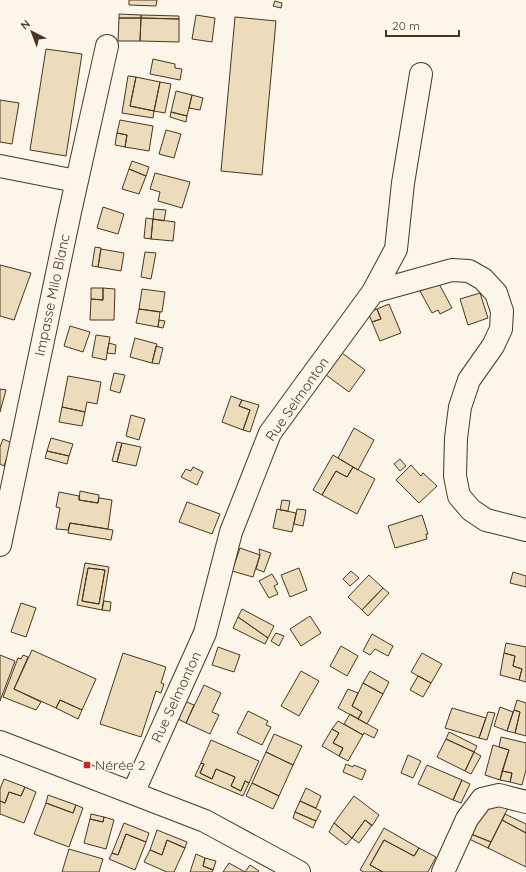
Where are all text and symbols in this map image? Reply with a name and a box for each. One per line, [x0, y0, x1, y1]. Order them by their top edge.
north arrow [12, 12, 52, 52]
scale bar [386, 12, 459, 38]
text: N [18, 17, 33, 32]
text: 20 m [392, 18, 420, 33]
street label: Impasse Milo Blanc [30, 232, 74, 358]
street label: Rue Selmonton [261, 354, 333, 444]
street label: Rue Selmonton [147, 649, 205, 745]
place label: Nérée 2 [95, 756, 146, 774]
marker: Nérée 2 [82, 760, 92, 770]

